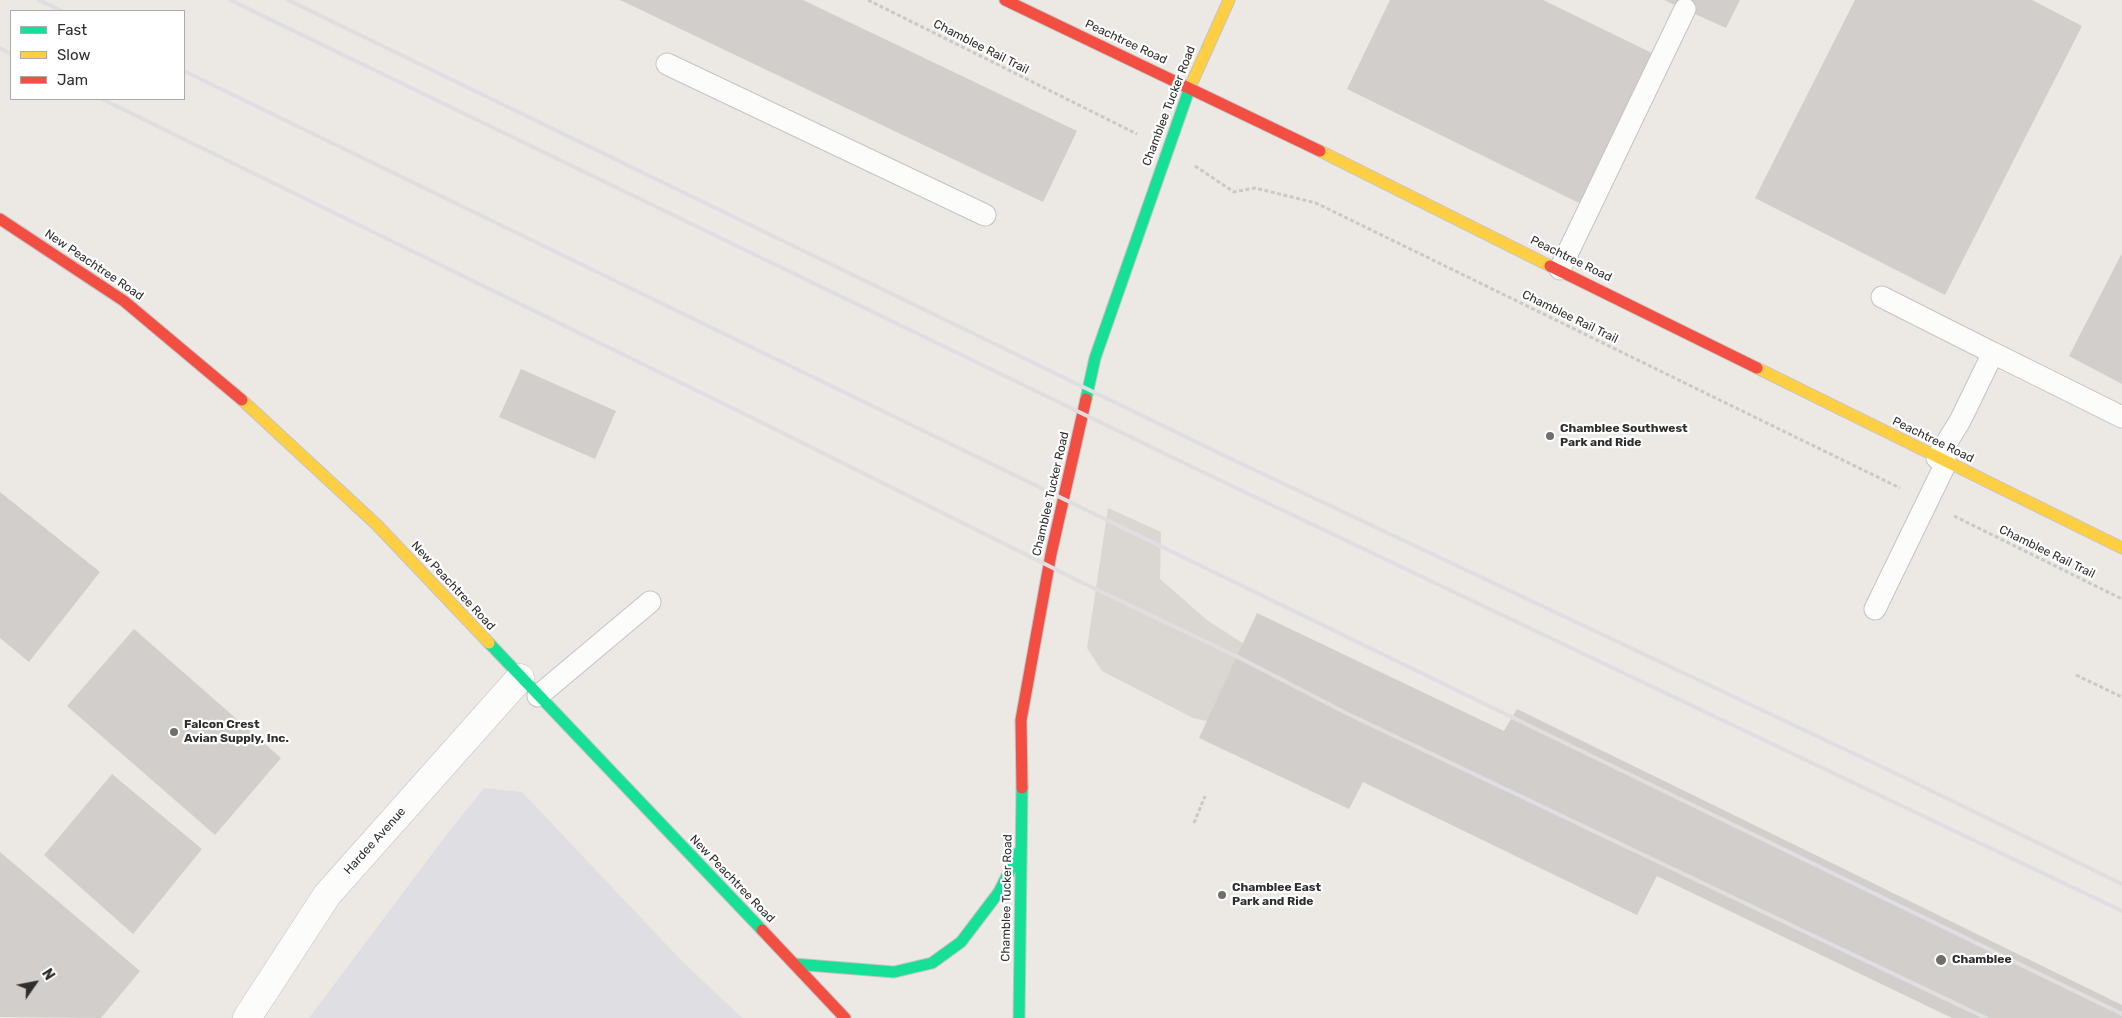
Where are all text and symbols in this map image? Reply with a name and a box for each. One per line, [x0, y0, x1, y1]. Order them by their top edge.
legend [10, 10, 185, 100]
street label: Chamblee Rail Trail [931, 17, 1031, 77]
street label: Peachtree Road [1083, 17, 1169, 67]
text: Fast [57, 21, 87, 39]
street label: Chamblee Tucker Road [1139, 44, 1199, 168]
text: Slow [57, 46, 90, 64]
text: Jam [57, 71, 88, 89]
street label: New Peachtree Road [42, 227, 146, 303]
street label: Peachtree Road [1528, 233, 1614, 285]
street label: Chamblee Rail Trail [1520, 287, 1620, 347]
street label: Peachtree Road [1890, 414, 1976, 466]
place label: Chamblee Southwest Park and Ride [1560, 422, 1688, 450]
street label: Chamblee Tucker Road [1030, 430, 1072, 558]
marker: Chamblee Southwest Park and Ride [1544, 430, 1556, 442]
street label: Chamblee Rail Trail [1997, 522, 2097, 582]
street label: New Peachtree Road [408, 539, 498, 633]
place label: Falcon Crest Avian Supply, Inc. [184, 718, 289, 746]
marker: Falcon Crest Avian Supply, Inc. [168, 726, 180, 738]
street label: Hardee Avenue [341, 805, 409, 877]
street label: New Peachtree Road [686, 832, 778, 926]
street label: Chamblee Tucker Road [999, 834, 1015, 962]
place label: Chamblee East Park and Ride [1232, 881, 1321, 909]
marker: Chamblee East Park and Ride [1216, 889, 1228, 901]
marker: Chamblee [1934, 953, 1948, 967]
place label: Chamblee [1952, 953, 2012, 967]
north arrow [10, 958, 60, 1008]
text: N [38, 966, 58, 983]

